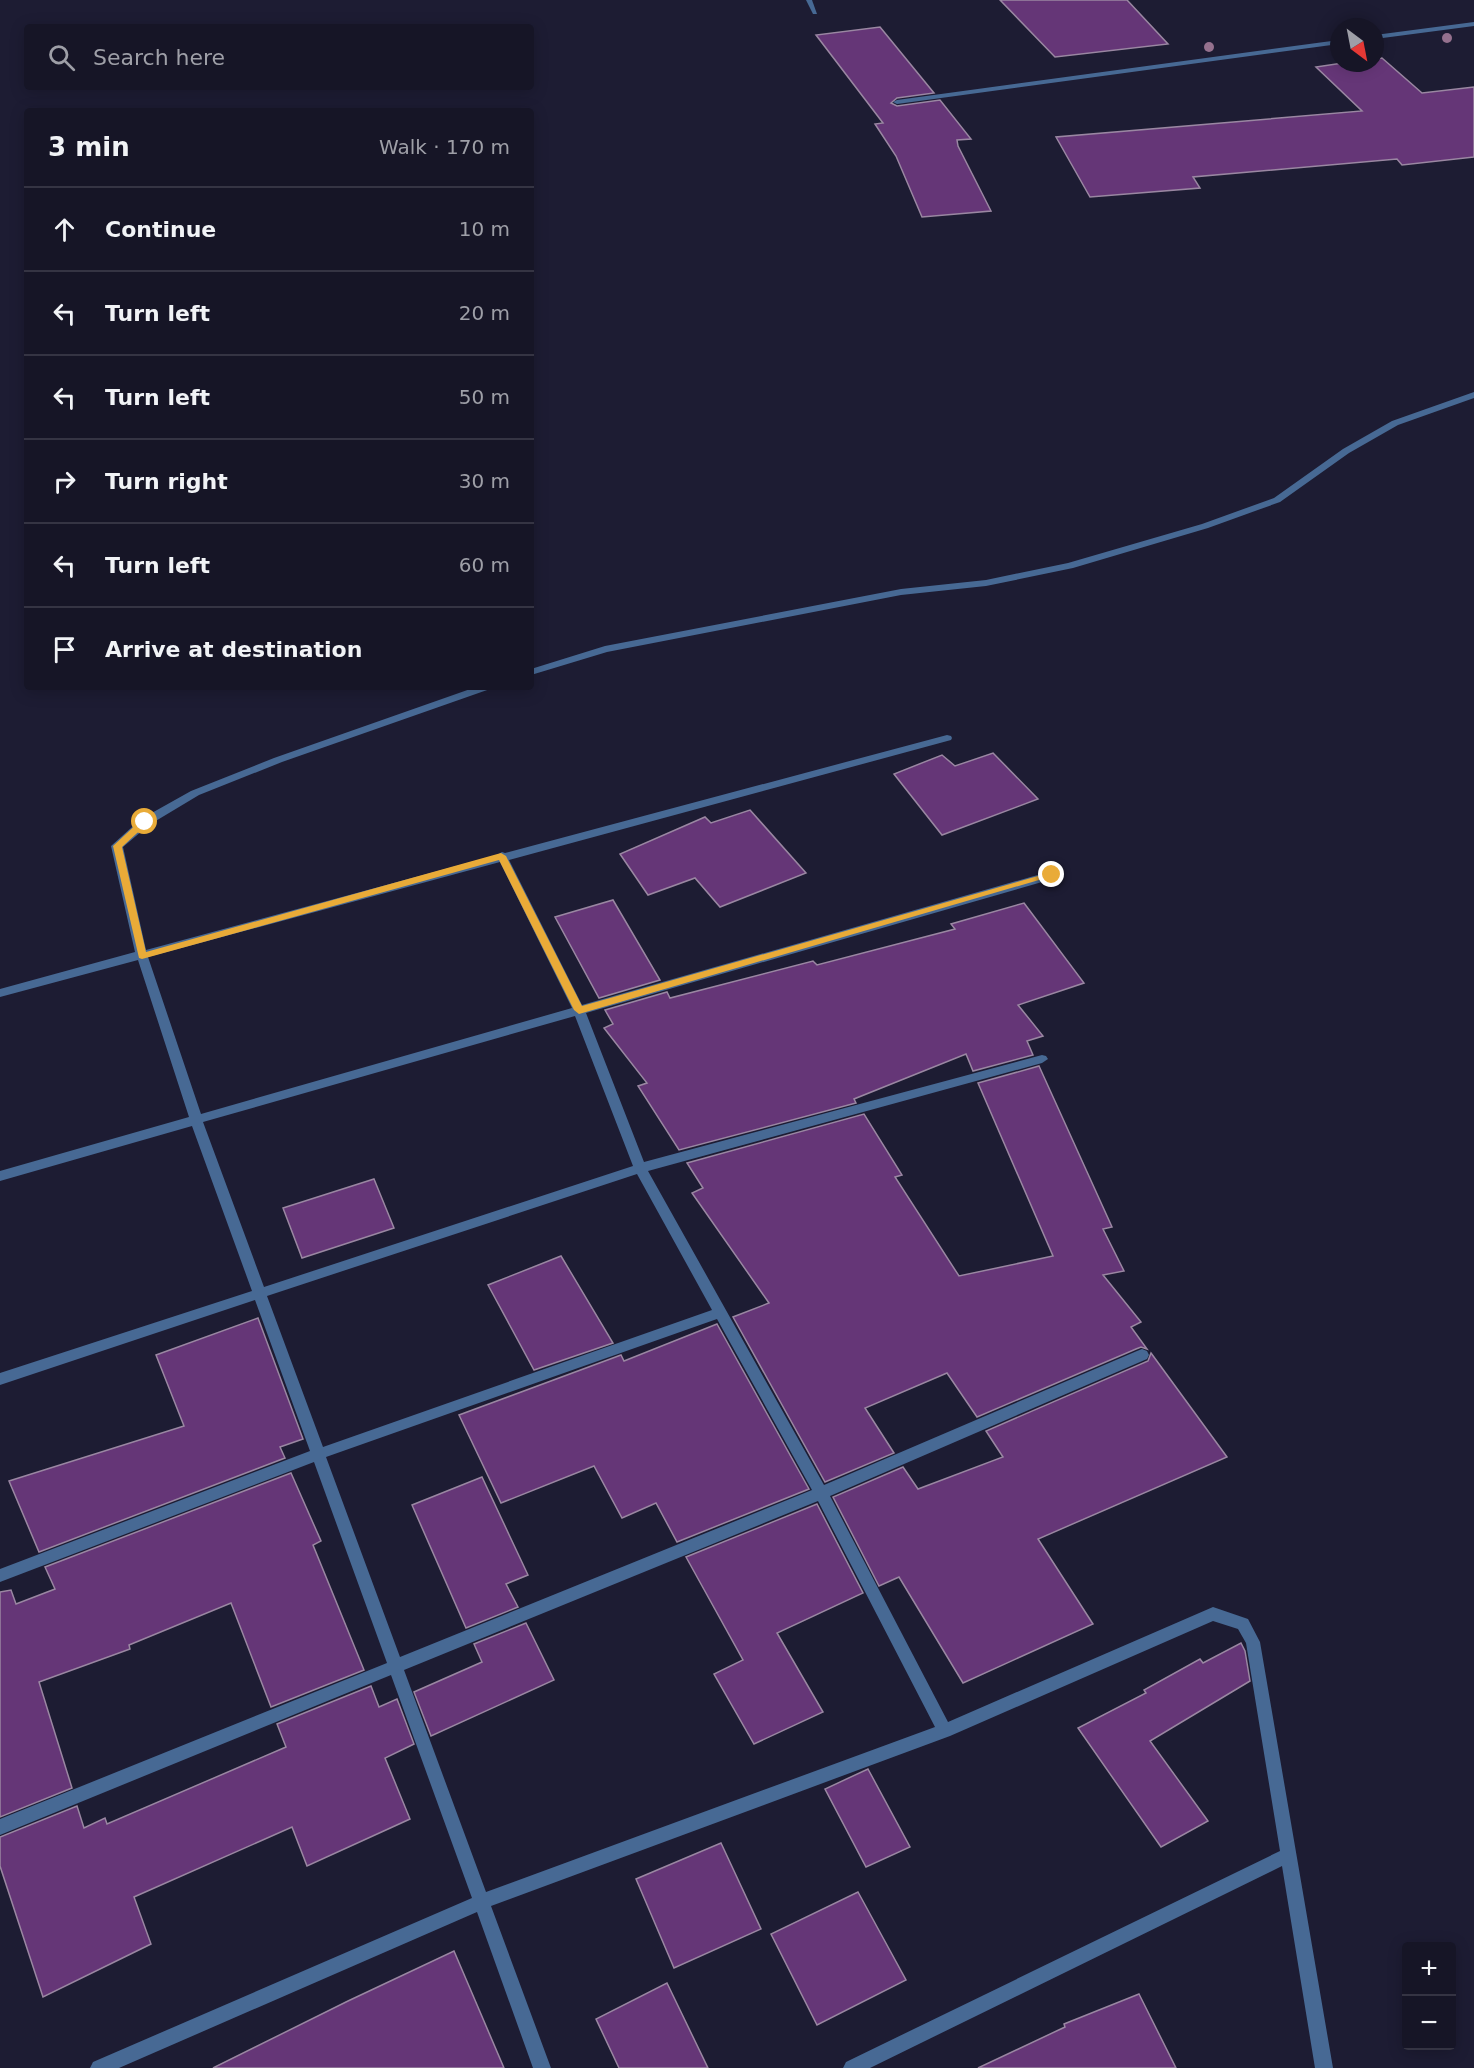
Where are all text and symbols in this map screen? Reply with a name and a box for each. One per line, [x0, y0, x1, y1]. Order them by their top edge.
north arrow [1330, 18, 1384, 72]
search box [24, 24, 534, 90]
icon: search [45, 41, 78, 74]
text: Search here [93, 45, 225, 70]
text: 3 min [48, 132, 130, 162]
text: Walk · 170 m [379, 135, 510, 159]
icon: ahead [48, 213, 81, 246]
text: Continue [105, 217, 216, 242]
text: 10 m [459, 217, 510, 241]
icon: left [48, 297, 81, 330]
text: Turn left [105, 301, 210, 326]
text: 20 m [459, 301, 510, 325]
icon: left [48, 381, 81, 414]
text: Turn left [105, 385, 210, 410]
text: 50 m [459, 385, 510, 409]
icon: right [48, 465, 81, 498]
text: Turn right [105, 469, 228, 494]
text: 30 m [459, 469, 510, 493]
icon: left [48, 549, 81, 582]
text: Turn left [105, 553, 210, 578]
text: 60 m [459, 553, 510, 577]
icon: arrive [48, 633, 81, 666]
text: Arrive at destination [105, 637, 362, 662]
route start [131, 808, 157, 834]
route end [1038, 861, 1064, 887]
map controls [1402, 1942, 1456, 2050]
button: + [1402, 1942, 1456, 1996]
button: − [1402, 1996, 1456, 2050]

